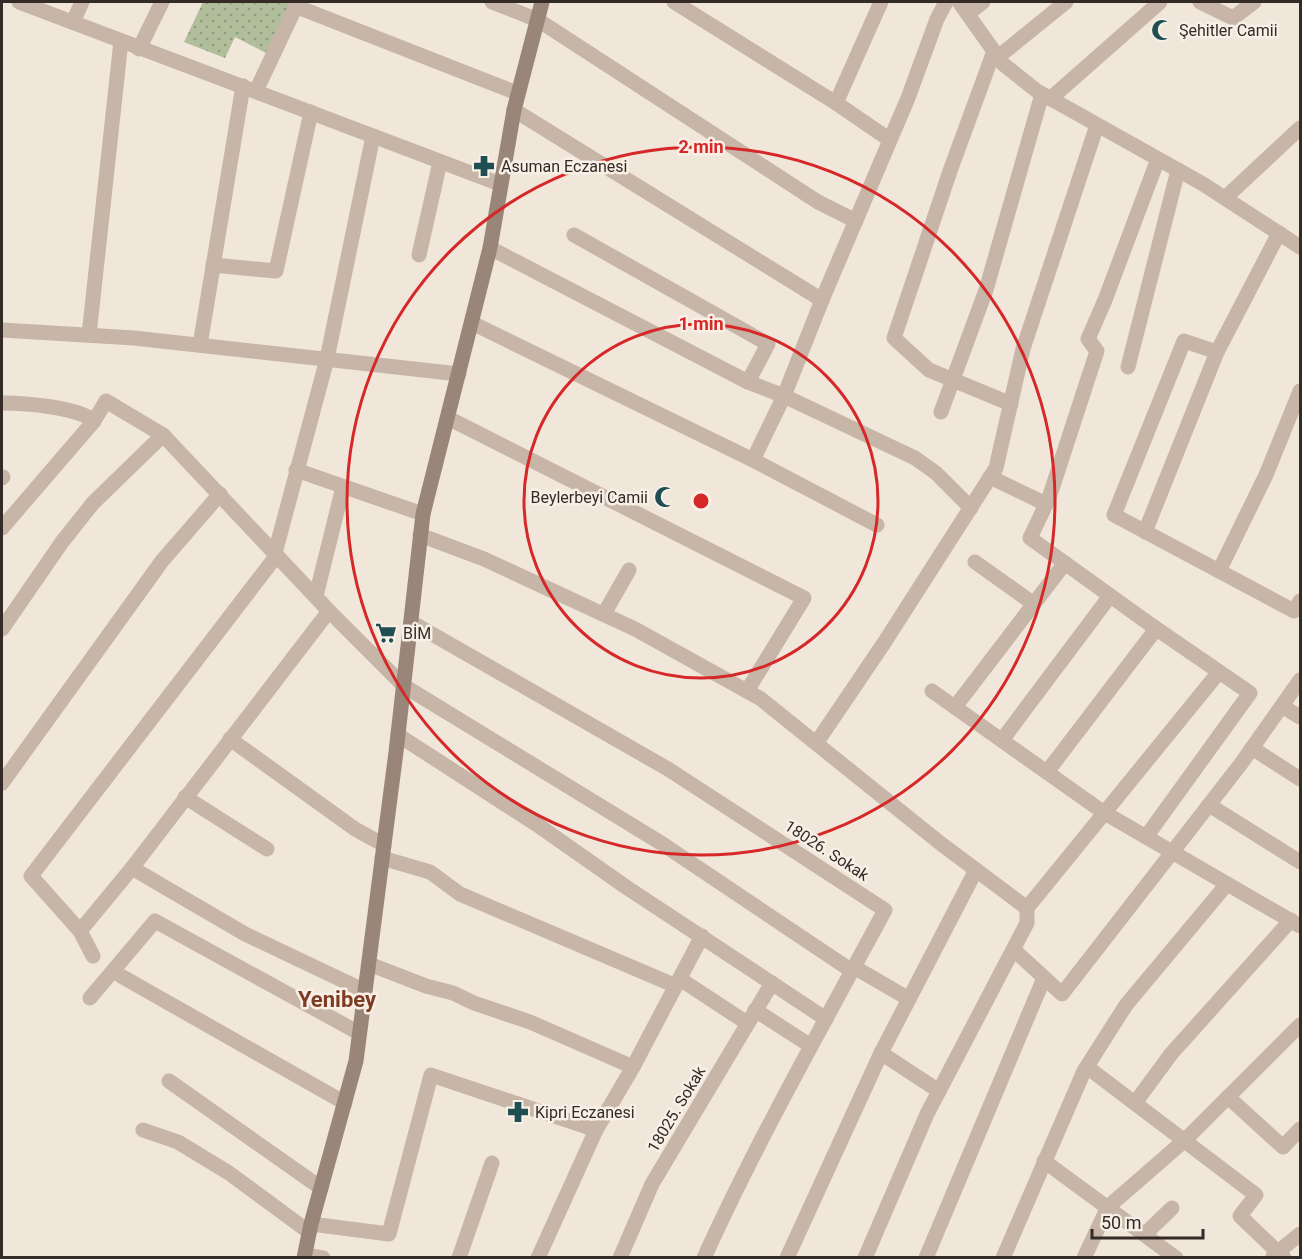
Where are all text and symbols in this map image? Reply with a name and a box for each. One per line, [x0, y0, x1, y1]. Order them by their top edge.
mosque icon: Şehitler Camii [1150, 18, 1174, 42]
place label: Şehitler Camii [1179, 21, 1278, 40]
text: 2 min [678, 136, 724, 157]
pharmacy icon: Asuman Eczanesi [472, 154, 496, 178]
place label: Asuman Eczanesi [501, 157, 627, 176]
text: 1 min [678, 313, 724, 334]
mosque icon: Beylerbeyi Camii [653, 485, 677, 509]
place label: Beylerbeyi Camii [531, 488, 648, 507]
centre of rings [691, 491, 711, 511]
supermarket icon: BİM [374, 621, 398, 645]
place label: BİM [403, 624, 431, 643]
street label: 18026. Sokak [781, 816, 873, 885]
district label: Yenibey [298, 987, 377, 1012]
street label: 18025. Sokak [643, 1062, 710, 1156]
pharmacy icon: Kipri Eczanesi [506, 1100, 530, 1124]
place label: Kipri Eczanesi [535, 1103, 635, 1122]
scale bar [1092, 1202, 1203, 1240]
text: 50 m [1101, 1212, 1141, 1233]

